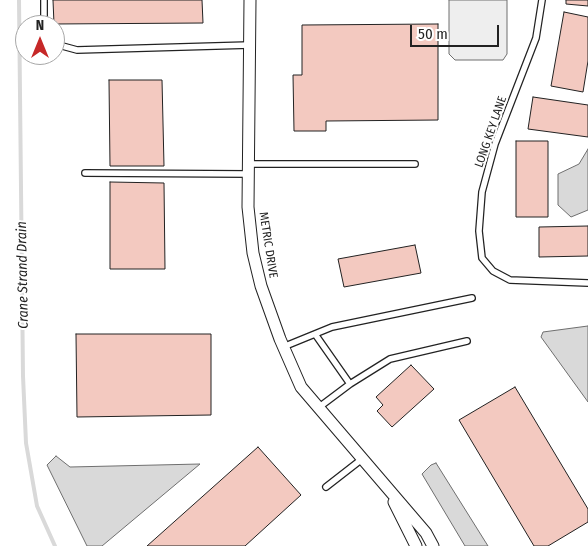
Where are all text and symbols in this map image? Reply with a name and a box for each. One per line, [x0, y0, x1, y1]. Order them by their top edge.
north arrow [15, 15, 65, 65]
scale bar [413, 15, 502, 47]
text: N [36, 17, 44, 34]
text: 50 m [418, 25, 448, 43]
street label: LONG KEY LANE [472, 94, 510, 170]
street label: METRIC DRIVE [256, 211, 280, 279]
water label: Crane Strand Drain [14, 221, 32, 329]

